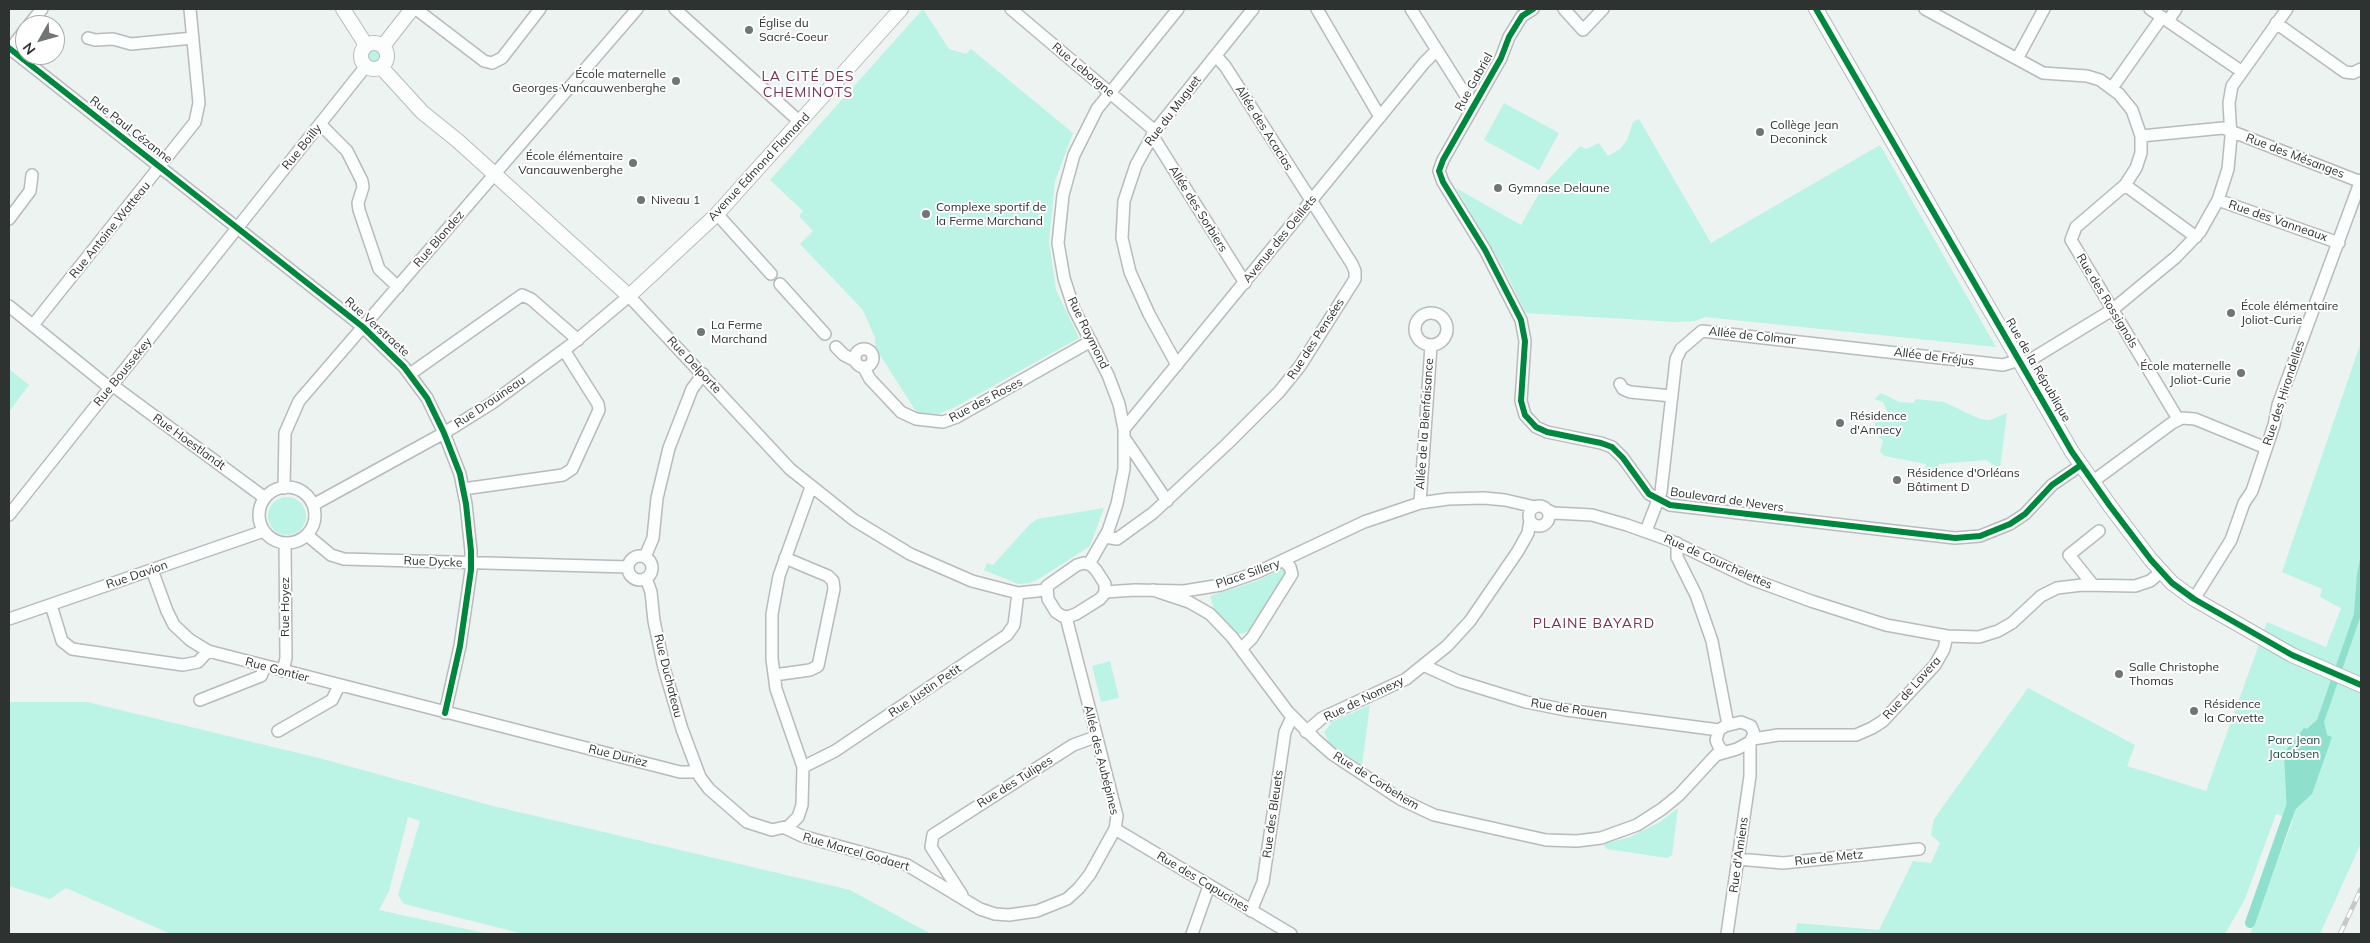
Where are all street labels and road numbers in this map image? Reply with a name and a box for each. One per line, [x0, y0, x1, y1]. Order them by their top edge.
street label: Rue Leborgne [1049, 40, 1117, 100]
street label: Rue Gabriel [1452, 50, 1496, 114]
street label: Rue du Muguet [1142, 73, 1204, 149]
street label: Allée des Acacias [1232, 83, 1296, 173]
street label: Rue Paul Cézanne [87, 93, 175, 167]
street label: Avenue Edmond Flamand [705, 110, 813, 224]
street label: Rue Boilly [279, 121, 325, 173]
street label: Rue des Mésanges [2244, 131, 2346, 181]
street label: Allée des Sorbiers [1166, 163, 1230, 255]
street label: Rue Antoine Watteau [67, 179, 153, 281]
street label: Avenue des Oeillets [1240, 192, 1320, 286]
street label: Rue des Vanneaux [2227, 197, 2329, 245]
street label: Rue Blondez [411, 208, 467, 270]
street label: Rue des Rossignols [2073, 251, 2141, 351]
street label: Rue Verstraete [342, 294, 412, 360]
street label: Rue Raymond [1064, 295, 1112, 371]
street label: Rue des Pensées [1284, 296, 1348, 382]
street label: Rue de la République [2002, 316, 2074, 424]
street label: Allée de Colmar [1708, 324, 1796, 348]
street label: Rue Delporte [664, 334, 724, 396]
street label: Rue Boussekey [91, 335, 155, 409]
street label: Rue des Hirondelles [2260, 339, 2308, 447]
street label: Allée de Fréjus [1893, 345, 1975, 369]
street label: Allée de la Bienfaisance [1413, 358, 1437, 490]
street label: Rue Drouineau [452, 373, 528, 431]
street label: Rue des Roses [947, 375, 1025, 425]
street label: Rue Hoestlandt [150, 411, 228, 473]
street label: Boulevard de Nevers [1669, 485, 1785, 515]
street label: Rue de Courchelettes [1662, 532, 1774, 592]
street label: Rue Dycke [403, 554, 463, 570]
street label: Place Sillery [1214, 556, 1282, 592]
street label: Rue Davion [104, 558, 170, 592]
street label: Rue Hoyez [278, 577, 292, 637]
street label: Rue Duchateau [651, 633, 685, 719]
street label: Rue de Lavera [1880, 654, 1944, 722]
street label: Rue Gontier [244, 655, 310, 685]
street label: Rue Justin Petit [886, 661, 964, 721]
street label: Rue de Nomexy [1322, 673, 1406, 725]
street label: Rue de Rouen [1530, 696, 1608, 722]
street label: Allée des Aubépines [1080, 704, 1122, 816]
street label: Rue Duriez [587, 742, 649, 770]
street label: Rue de Corbehem [1330, 749, 1422, 813]
street label: Rue des Tulipes [975, 753, 1055, 811]
street label: Rue des Bleuets [1260, 769, 1286, 859]
street label: Rue d'Amiens [1727, 816, 1751, 894]
street label: Rue Marcel Godaert [801, 830, 911, 874]
street label: Rue de Metz [1794, 847, 1864, 869]
street label: Rue des Capucines [1154, 849, 1252, 915]

